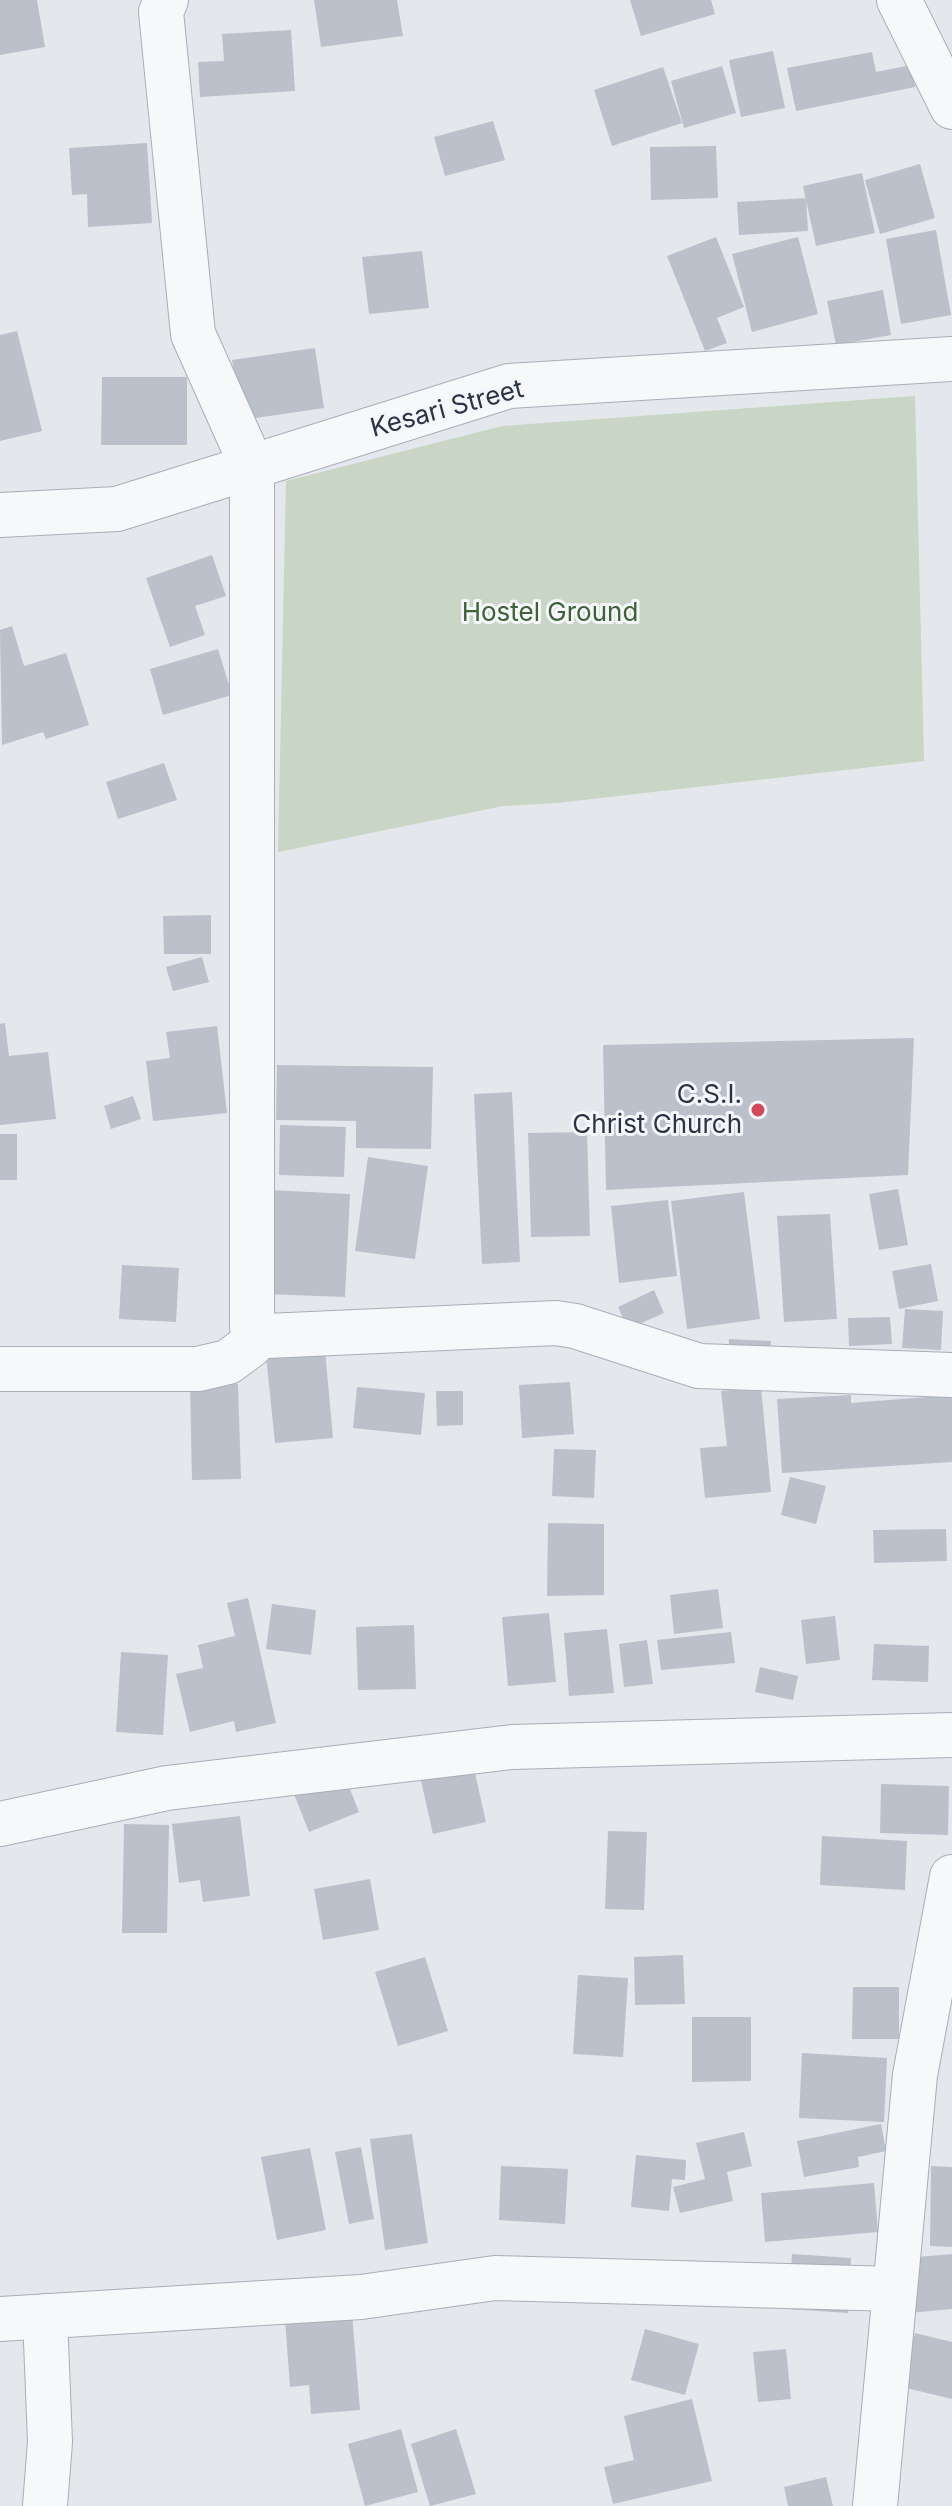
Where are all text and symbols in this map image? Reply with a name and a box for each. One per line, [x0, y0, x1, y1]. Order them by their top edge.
street label: Kesari Street [367, 374, 527, 444]
park label: Hostel Ground [462, 597, 638, 629]
place label: C.S.I. Christ Church [572, 1079, 742, 1140]
marker: C.S.I. Christ Church [749, 1101, 767, 1119]

